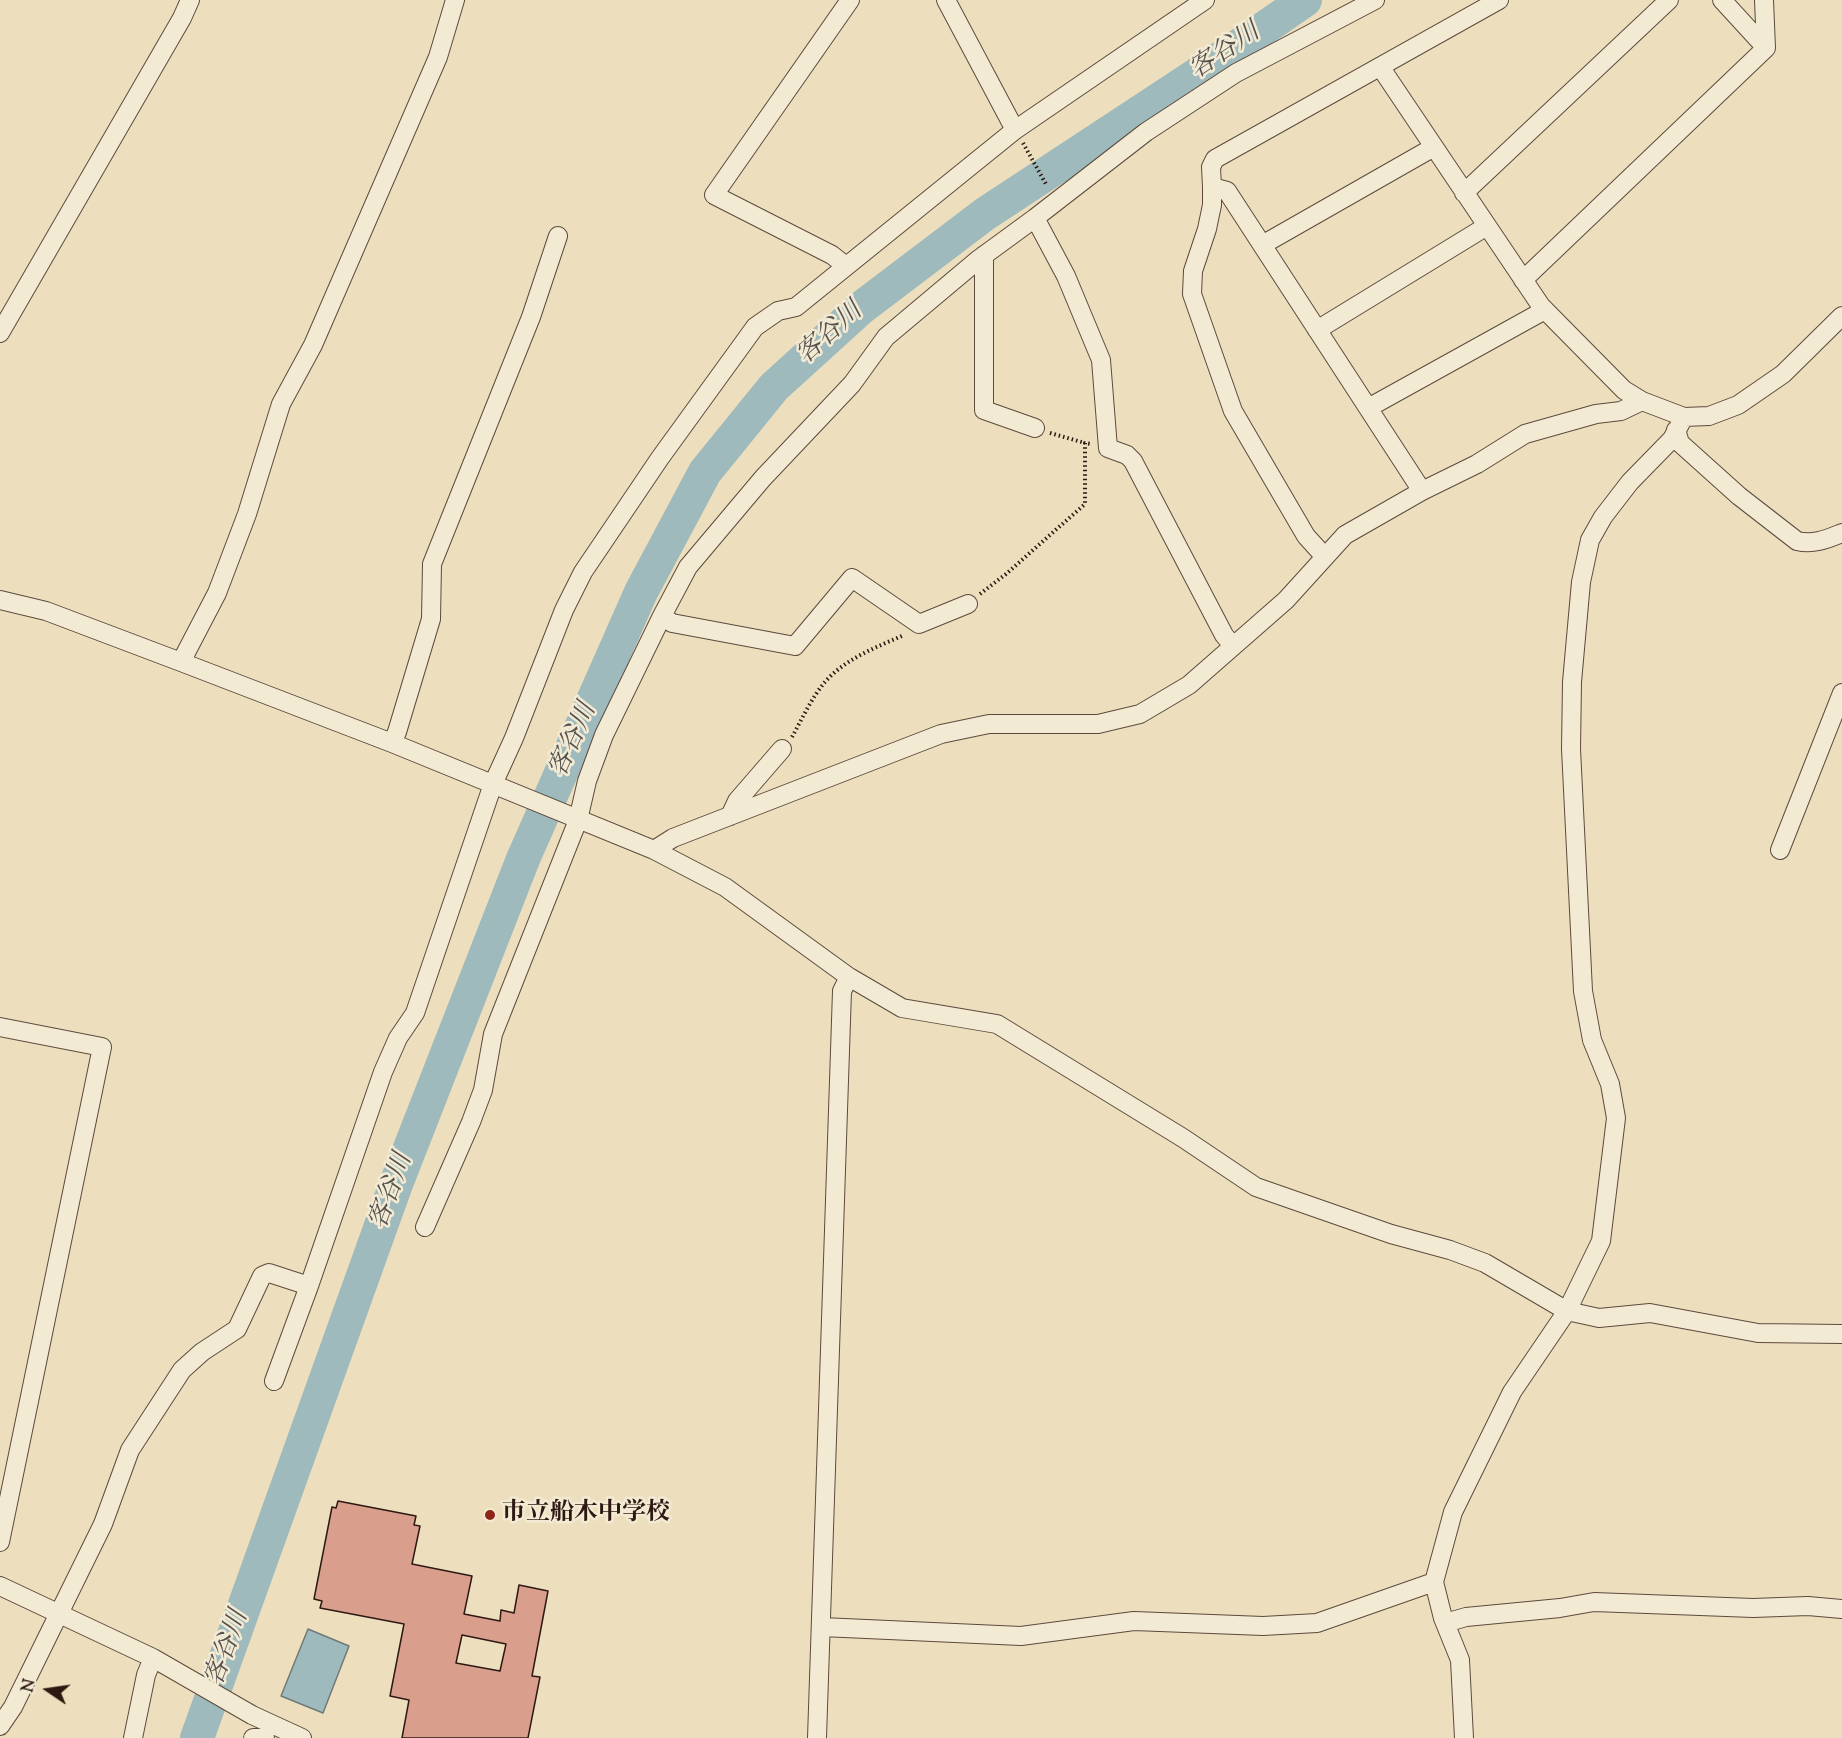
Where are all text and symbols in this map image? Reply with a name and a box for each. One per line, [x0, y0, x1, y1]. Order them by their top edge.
water label: 客谷川 [1185, 18, 1267, 88]
water label: 客谷川 [792, 297, 870, 373]
water label: 客谷川 [545, 699, 605, 783]
water label: 客谷川 [365, 1150, 421, 1234]
place label: 市立船木中学校 [502, 1501, 670, 1529]
marker: 市立船木中学校 [483, 1508, 497, 1522]
water label: 客谷川 [201, 1607, 257, 1691]
north arrow [18, 1660, 78, 1720]
text: N [17, 1677, 43, 1695]

